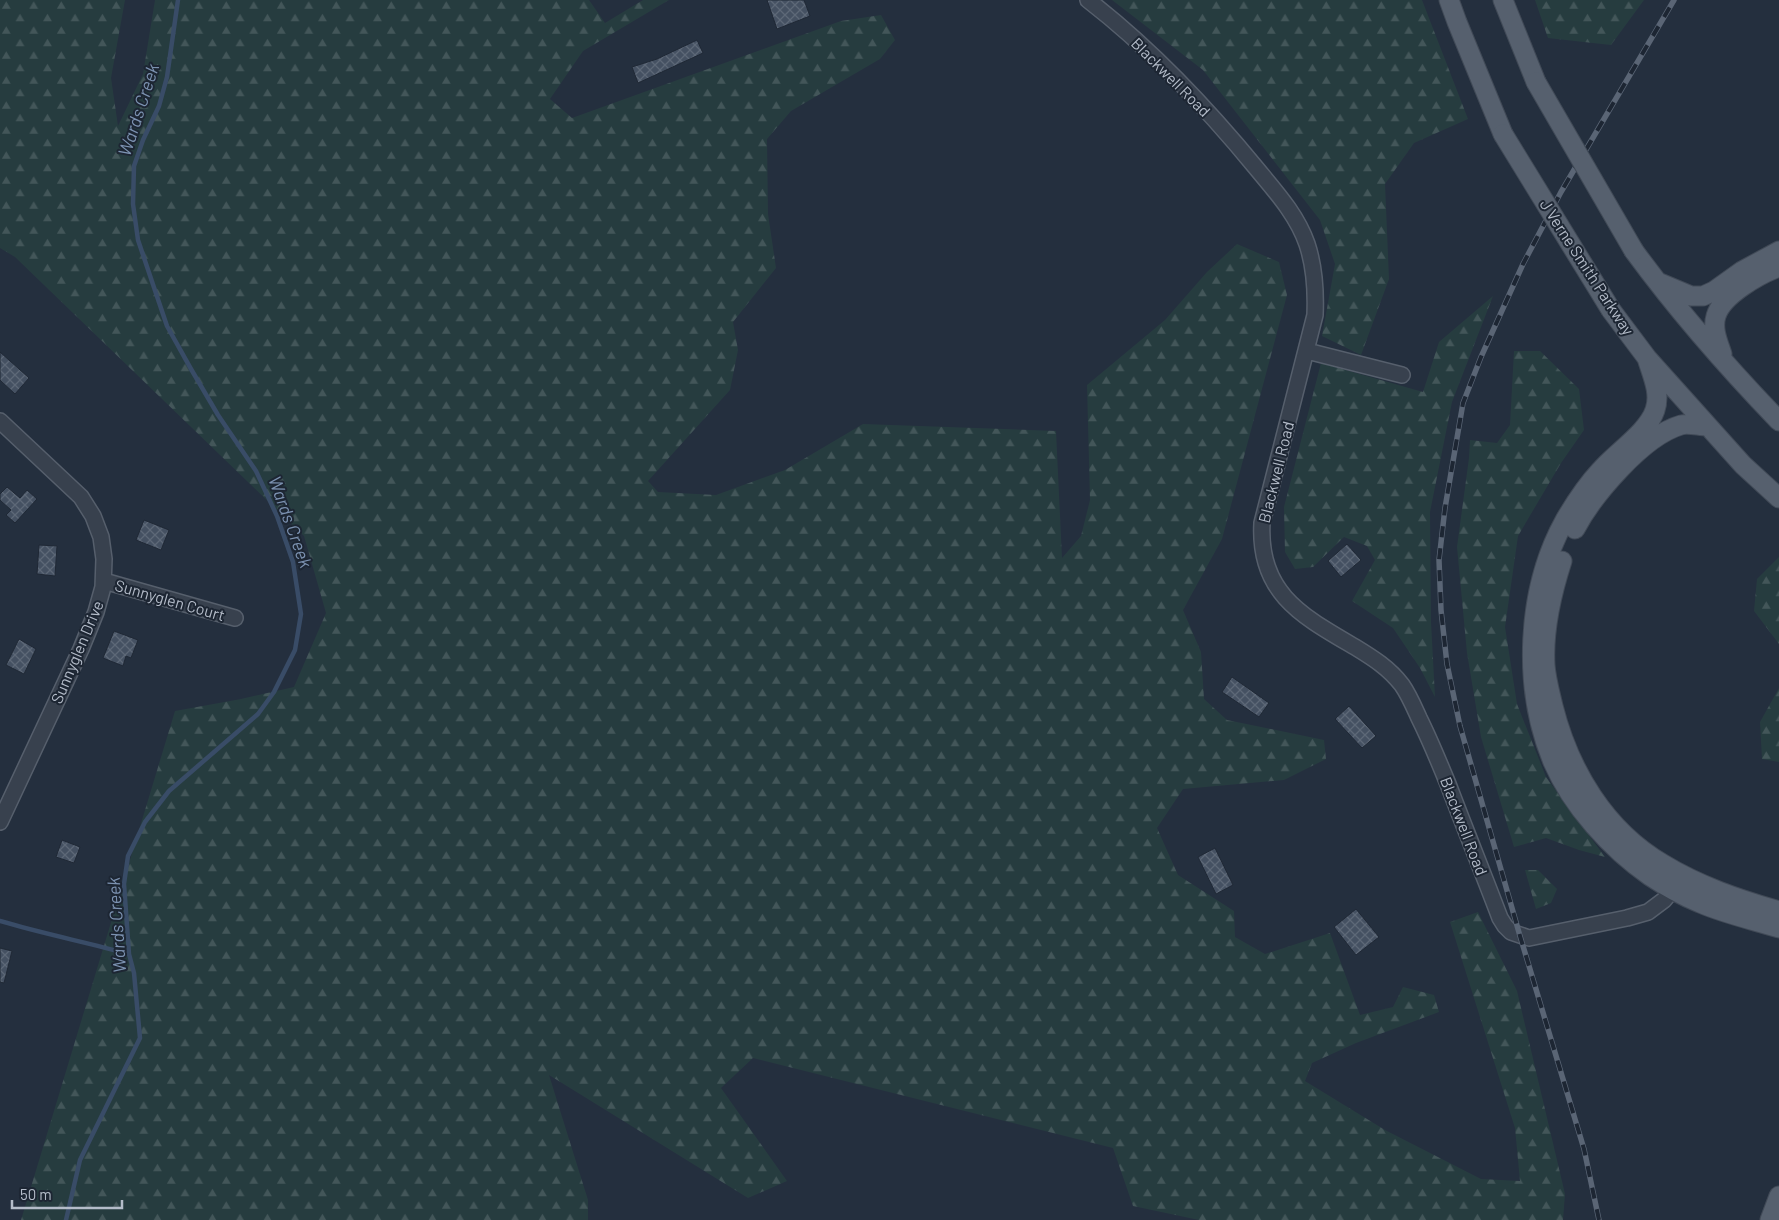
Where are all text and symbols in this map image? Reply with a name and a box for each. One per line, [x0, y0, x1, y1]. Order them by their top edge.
street label: Blackwell Road [1128, 33, 1215, 120]
water label: Wards Creek [113, 60, 163, 159]
street label: J Verne Smith Parkway [1536, 195, 1639, 339]
street label: Blackwell Road [1254, 419, 1297, 525]
water label: Wards Creek [264, 473, 318, 571]
street label: Sunnyglen Court [113, 575, 227, 624]
street label: Sunnyglen Drive [46, 597, 107, 706]
street label: Blackwell Road [1437, 774, 1492, 878]
water label: Wards Creek [102, 876, 130, 974]
scale bar [12, 1178, 122, 1210]
text: 50 m [20, 1185, 52, 1203]

